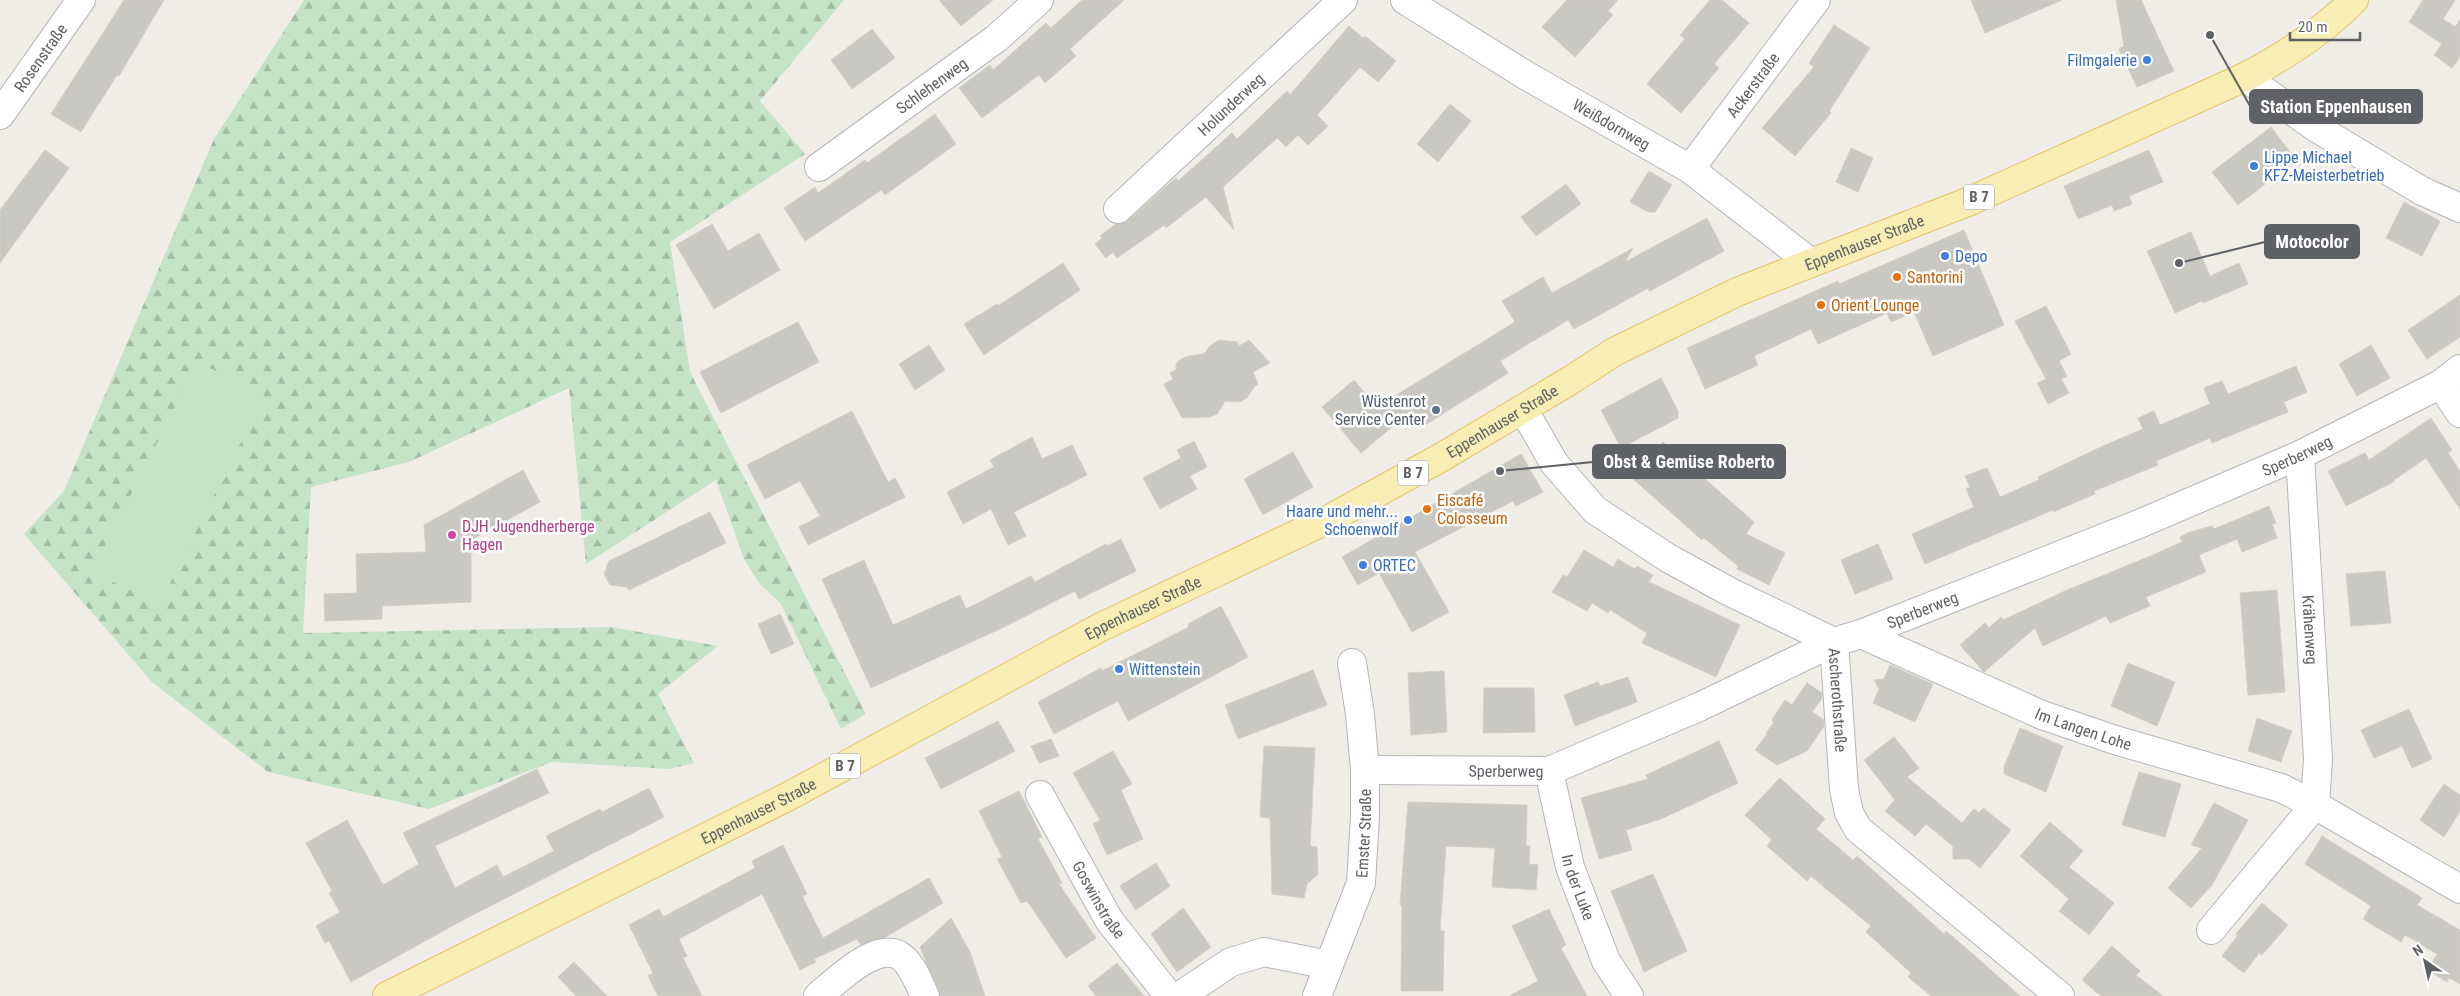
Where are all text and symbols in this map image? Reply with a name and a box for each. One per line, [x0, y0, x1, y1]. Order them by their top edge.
scale bar [2290, 10, 2360, 42]
text: 20 m [2298, 18, 2328, 36]
street label: Rosenstraße [10, 20, 71, 96]
street label: Ackerstraße [1722, 49, 1783, 121]
place label: Filmgalerie [2067, 51, 2137, 70]
street label: Schlehenweg [892, 53, 971, 118]
marker: Filmgalerie [2141, 54, 2153, 66]
street label: Holunderweg [1194, 69, 1268, 140]
callout: Station Eppenhausen [2250, 90, 2422, 123]
street label: Weißdornweg [1569, 95, 1653, 154]
text: Station Eppenhausen [2260, 96, 2412, 117]
place label: Lippe Michael KFZ-Meisterbetrieb [2264, 148, 2385, 185]
marker: Lippe Michael KFZ-Meisterbetrieb [2248, 160, 2260, 172]
road number: B 7 [1964, 184, 1994, 210]
street label: Eppenhauser Straße [1802, 210, 1927, 274]
callout: Motocolor [2265, 225, 2359, 258]
text: Motocolor [2275, 231, 2349, 252]
place label: Depo [1955, 247, 1988, 266]
marker: Depo [1939, 250, 1951, 262]
place label: Santorini [1907, 268, 1963, 287]
marker: Santorini [1891, 271, 1903, 283]
place label: Orient Lounge [1831, 296, 1919, 315]
marker: Orient Lounge [1815, 299, 1827, 311]
street label: Eppenhauser Straße [1443, 381, 1561, 462]
place label: Wüstenrot Service Center [1335, 392, 1426, 429]
marker: Wüstenrot Service Center [1430, 404, 1442, 416]
street label: Sperberweg [2259, 431, 2335, 480]
callout: Obst & Gemüse Roberto [1593, 445, 1785, 478]
text: Obst & Gemüse Roberto [1603, 451, 1775, 472]
road number: B 7 [1398, 460, 1428, 486]
place label: Eiscafé Colosseum [1437, 491, 1508, 528]
place label: Haare und mehr... Schoenwolf [1286, 502, 1398, 539]
marker: Eiscafé Colosseum [1421, 503, 1433, 515]
marker: Haare und mehr... Schoenwolf [1402, 514, 1414, 526]
place label: DJH Jugendherberge Hagen [462, 517, 595, 554]
marker: DJH Jugendherberge Hagen [446, 529, 458, 541]
place label: ORTEC [1373, 556, 1416, 575]
marker: ORTEC [1357, 559, 1369, 571]
street label: Eppenhauser Straße [1081, 572, 1204, 644]
street label: Sperberweg [1884, 587, 1961, 632]
street label: Krähenweg [2299, 594, 2322, 665]
street label: Ascherothstraße [1825, 647, 1851, 753]
place label: Wittenstein [1129, 660, 1201, 679]
marker: Wittenstein [1113, 663, 1125, 675]
street label: Im Langen Lohe [2032, 704, 2134, 754]
road number: B 7 [830, 754, 860, 778]
street label: Sperberweg [1469, 761, 1543, 780]
street label: Eppenhauser Straße [698, 774, 819, 848]
street label: Emster Straße [1352, 789, 1375, 878]
street label: In der Luke [1558, 853, 1599, 923]
street label: Goswinstraße [1069, 857, 1129, 942]
north arrow [2400, 936, 2450, 986]
text: N [2410, 941, 2426, 959]

